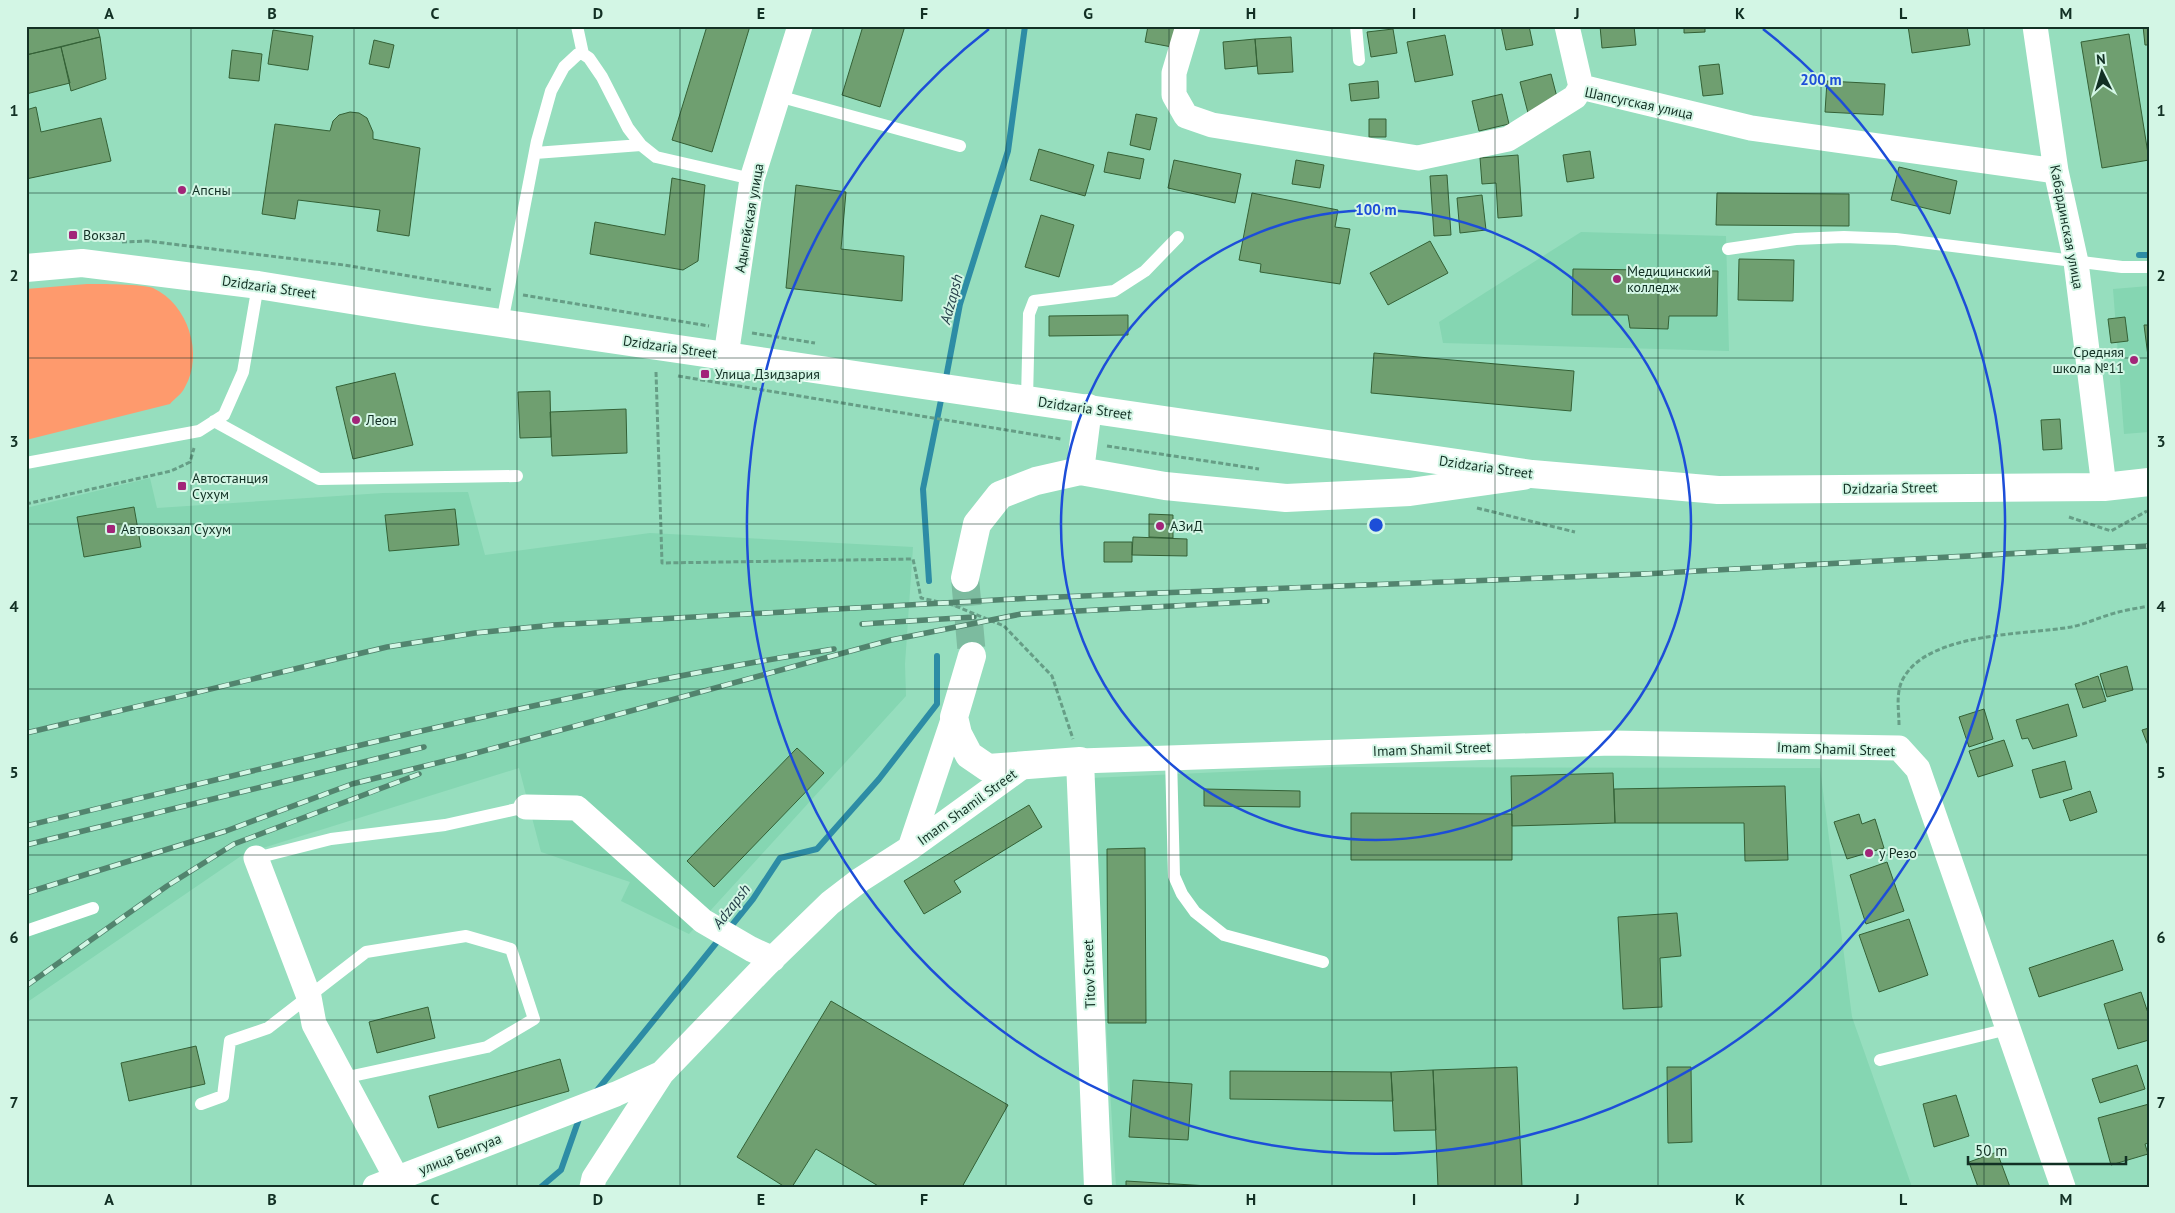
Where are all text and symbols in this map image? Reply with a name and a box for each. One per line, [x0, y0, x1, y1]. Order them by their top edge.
text: A [104, 3, 114, 23]
text: B [267, 3, 277, 23]
text: C [431, 3, 440, 23]
text: D [593, 3, 603, 23]
text: E [757, 3, 765, 23]
text: F [920, 3, 928, 23]
text: G [1083, 3, 1093, 23]
text: H [1246, 3, 1256, 23]
text: I [1412, 3, 1416, 23]
text: J [1573, 3, 1580, 23]
text: K [1735, 3, 1745, 23]
text: L [1899, 3, 1908, 23]
text: M [2060, 3, 2072, 23]
north arrow [2078, 48, 2128, 98]
text: N [2095, 50, 2106, 68]
text: 200 m [1800, 70, 1842, 89]
street label: Шапсугская улица [1583, 83, 1695, 123]
text: 1 [9, 100, 19, 120]
text: 1 [2156, 100, 2166, 120]
street label: Адыгейская улица [731, 162, 767, 274]
street label: Кабардинская улица [2046, 163, 2088, 291]
place label: Апсны [192, 181, 231, 199]
marker: Апсны [176, 184, 188, 196]
text: 100 m [1355, 200, 1397, 219]
place label: Вокзал [83, 226, 126, 244]
marker: Вокзал [67, 229, 79, 241]
place label: Медицинский колледж [1627, 262, 1711, 296]
text: 2 [9, 265, 19, 285]
text: 2 [2156, 265, 2166, 285]
street label: Dzidzaria Street [221, 272, 317, 303]
water label: Adzapsh [935, 272, 967, 327]
marker: Медицинский колледж [1611, 273, 1623, 285]
street label: Dzidzaria Street [622, 332, 718, 363]
place label: Средняя школа №11 [2052, 343, 2124, 377]
marker: Средняя школа №11 [2128, 354, 2140, 366]
place label: Улица Дзидзария [715, 365, 820, 383]
marker: Улица Дзидзария [699, 368, 711, 380]
street label: Dzidzaria Street [1037, 393, 1133, 424]
place label: Леон [365, 411, 397, 429]
marker: Леон [350, 414, 362, 426]
text: 3 [9, 431, 19, 451]
text: 3 [2156, 431, 2166, 451]
street label: Dzidzaria Street [1438, 452, 1534, 483]
place label: Автостанция Сухум [192, 469, 268, 503]
street label: Dzidzaria Street [1843, 478, 1938, 498]
marker: Автостанция Сухум [176, 480, 188, 492]
centre of rings [1367, 516, 1385, 534]
place label: АЗиД [1170, 517, 1203, 535]
place label: Автовокзал Сухум [121, 520, 231, 538]
marker: АЗиД [1154, 520, 1166, 532]
marker: Автовокзал Сухум [105, 523, 117, 535]
text: 4 [9, 596, 19, 616]
text: 4 [2156, 596, 2166, 616]
street label: Imam Shamil Street [1373, 738, 1492, 760]
street label: Imam Shamil Street [1777, 738, 1896, 760]
text: 5 [9, 762, 19, 782]
text: 5 [2156, 762, 2166, 782]
street label: Imam Shamil Street [914, 765, 1020, 849]
place label: у Резо [1879, 844, 1917, 862]
marker: у Резо [1863, 847, 1875, 859]
water label: Adzapsh [707, 880, 754, 933]
text: 6 [9, 927, 19, 947]
text: 6 [2156, 927, 2166, 947]
street label: Titov Street [1079, 939, 1099, 1009]
text: 7 [9, 1092, 19, 1112]
text: 7 [2156, 1092, 2166, 1112]
street label: улица Беигуаа [416, 1129, 504, 1179]
scale bar [1968, 1133, 2125, 1165]
text: 50 m [1975, 1141, 2008, 1160]
text: A [104, 1189, 114, 1209]
text: B [267, 1189, 277, 1209]
text: C [431, 1189, 440, 1209]
text: D [593, 1189, 603, 1209]
text: E [757, 1189, 765, 1209]
text: F [920, 1189, 928, 1209]
text: G [1083, 1189, 1093, 1209]
text: H [1246, 1189, 1256, 1209]
text: I [1412, 1189, 1416, 1209]
text: J [1573, 1189, 1580, 1209]
text: K [1735, 1189, 1745, 1209]
text: L [1899, 1189, 1908, 1209]
text: M [2060, 1189, 2072, 1209]

